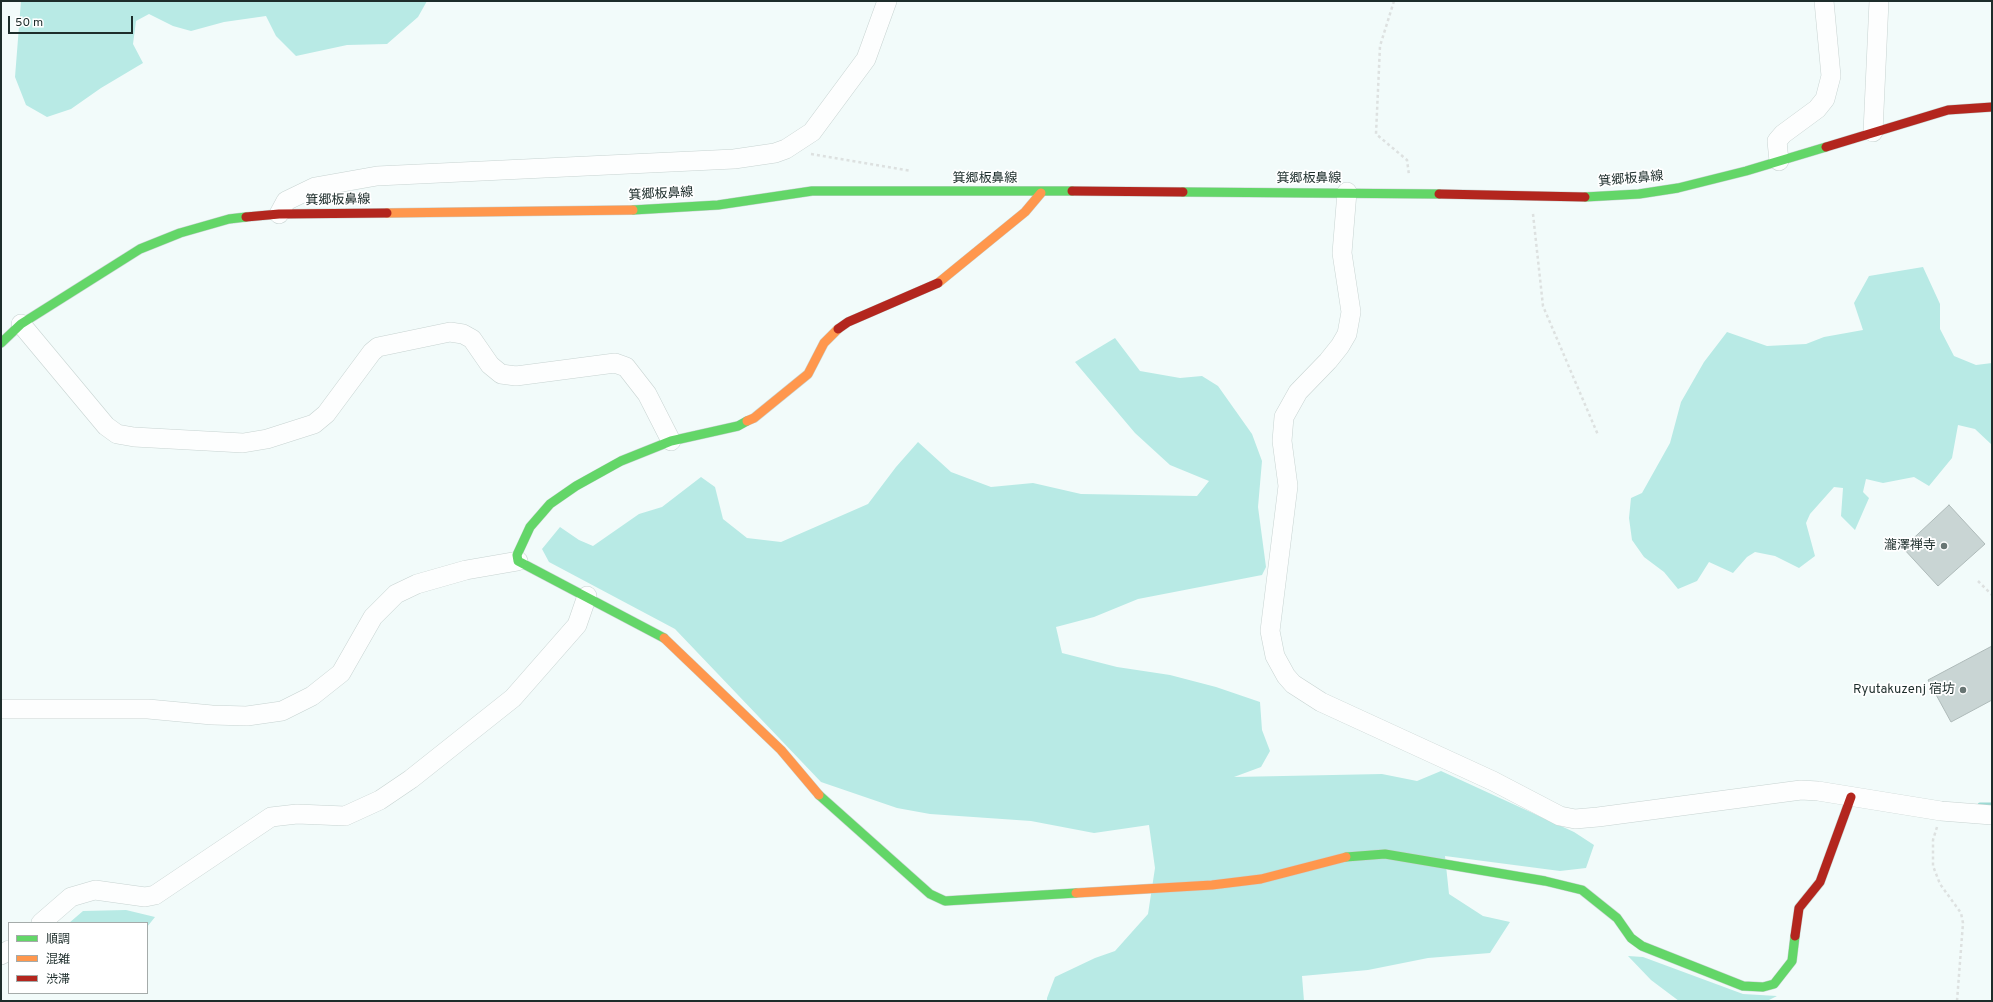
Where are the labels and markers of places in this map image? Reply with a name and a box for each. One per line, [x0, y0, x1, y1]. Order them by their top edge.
place label: 瀧澤禅寺 [1884, 538, 1936, 554]
marker: 瀧澤禅寺 [1939, 541, 1949, 551]
place label: Ryutakuzenj 宿坊 [1853, 682, 1955, 698]
marker: Ryutakuzenj 宿坊 [1958, 685, 1968, 695]

